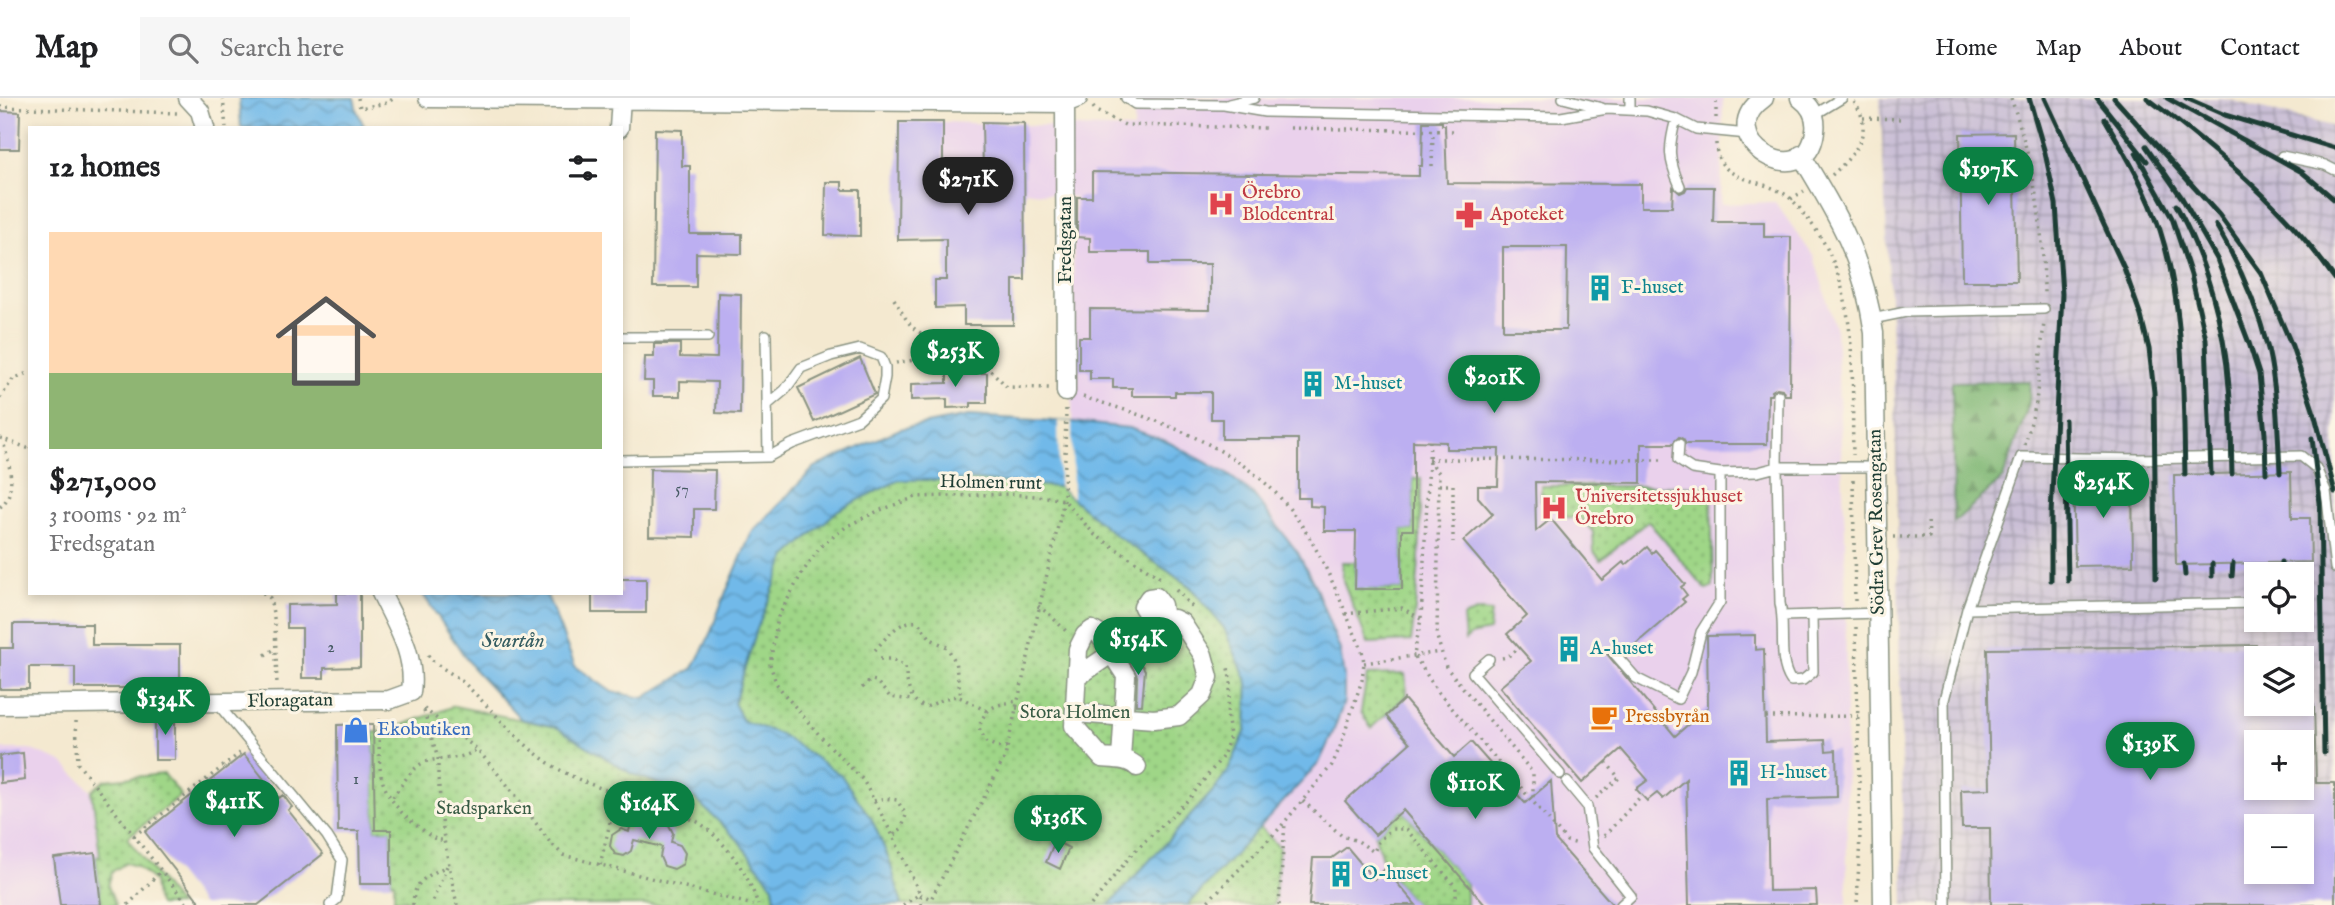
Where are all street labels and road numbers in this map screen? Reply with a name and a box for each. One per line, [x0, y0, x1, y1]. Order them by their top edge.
street label: Fredsgatan [1054, 196, 1078, 284]
street label: Södra Grev Rosengatan [1863, 429, 1891, 615]
street label: Holmen runt [940, 470, 1043, 496]
street label: Floragatan [247, 688, 333, 714]

